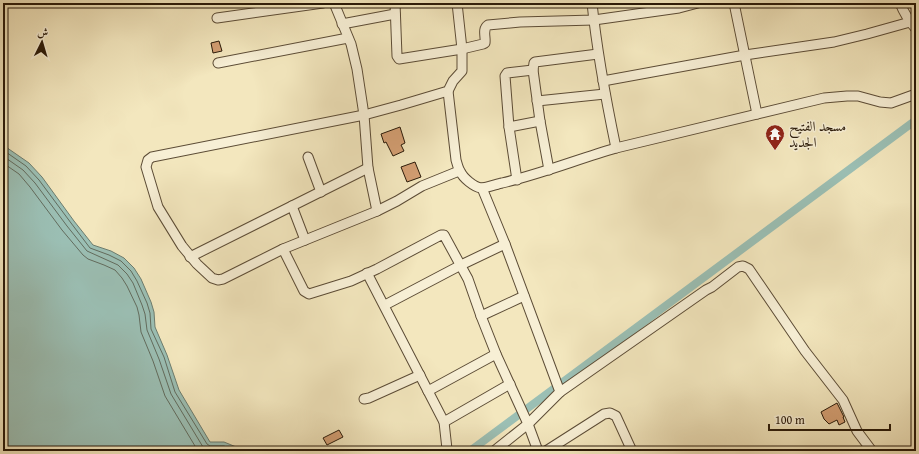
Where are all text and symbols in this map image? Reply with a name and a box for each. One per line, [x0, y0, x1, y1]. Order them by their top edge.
north arrow [22, 22, 62, 62]
text: ش [37, 24, 49, 40]
place label: مسجد الفتيح الجديد [789, 116, 846, 152]
temple icon: مسجد الفتيح الجديد [764, 123, 786, 151]
scale bar [769, 406, 890, 432]
text: 100 m [775, 411, 805, 428]

